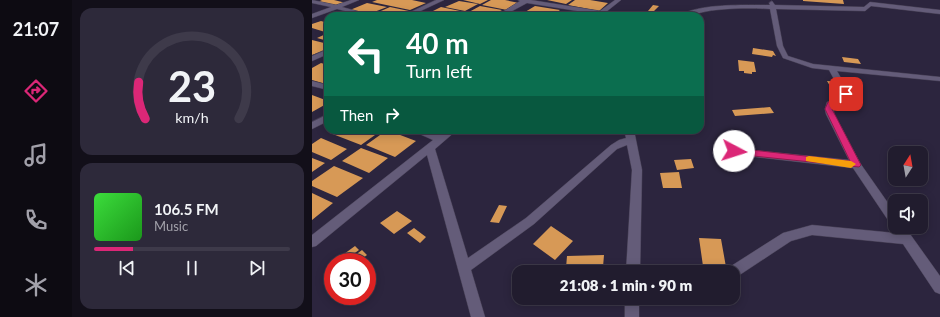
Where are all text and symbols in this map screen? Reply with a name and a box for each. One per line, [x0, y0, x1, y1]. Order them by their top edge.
text: 21:07 [13, 18, 59, 40]
text: 40 m [406, 26, 469, 60]
icon: left [340, 28, 392, 80]
text: Turn left [406, 60, 472, 82]
text: 23 [168, 61, 216, 111]
icon: directions [22, 77, 50, 105]
pin [829, 77, 863, 111]
icon: arrive [835, 83, 857, 105]
icon: right [381, 104, 403, 126]
text: Then [340, 106, 373, 124]
text: km/h [175, 109, 209, 126]
position arrow [713, 130, 755, 172]
icon: music [22, 141, 50, 169]
north arrow [888, 146, 928, 186]
map controls [888, 146, 928, 234]
button: sound [888, 194, 928, 234]
text: 106.5 FM [154, 200, 219, 218]
icon: phone [22, 206, 50, 234]
text: Music [154, 218, 188, 234]
speed limit sign: 30 [324, 253, 376, 305]
icon: previous [116, 257, 138, 279]
icon: pause [181, 257, 203, 279]
icon: next [246, 257, 268, 279]
icon: climate [22, 271, 50, 299]
text: 21:08 · 1 min · 90 m [560, 276, 692, 294]

